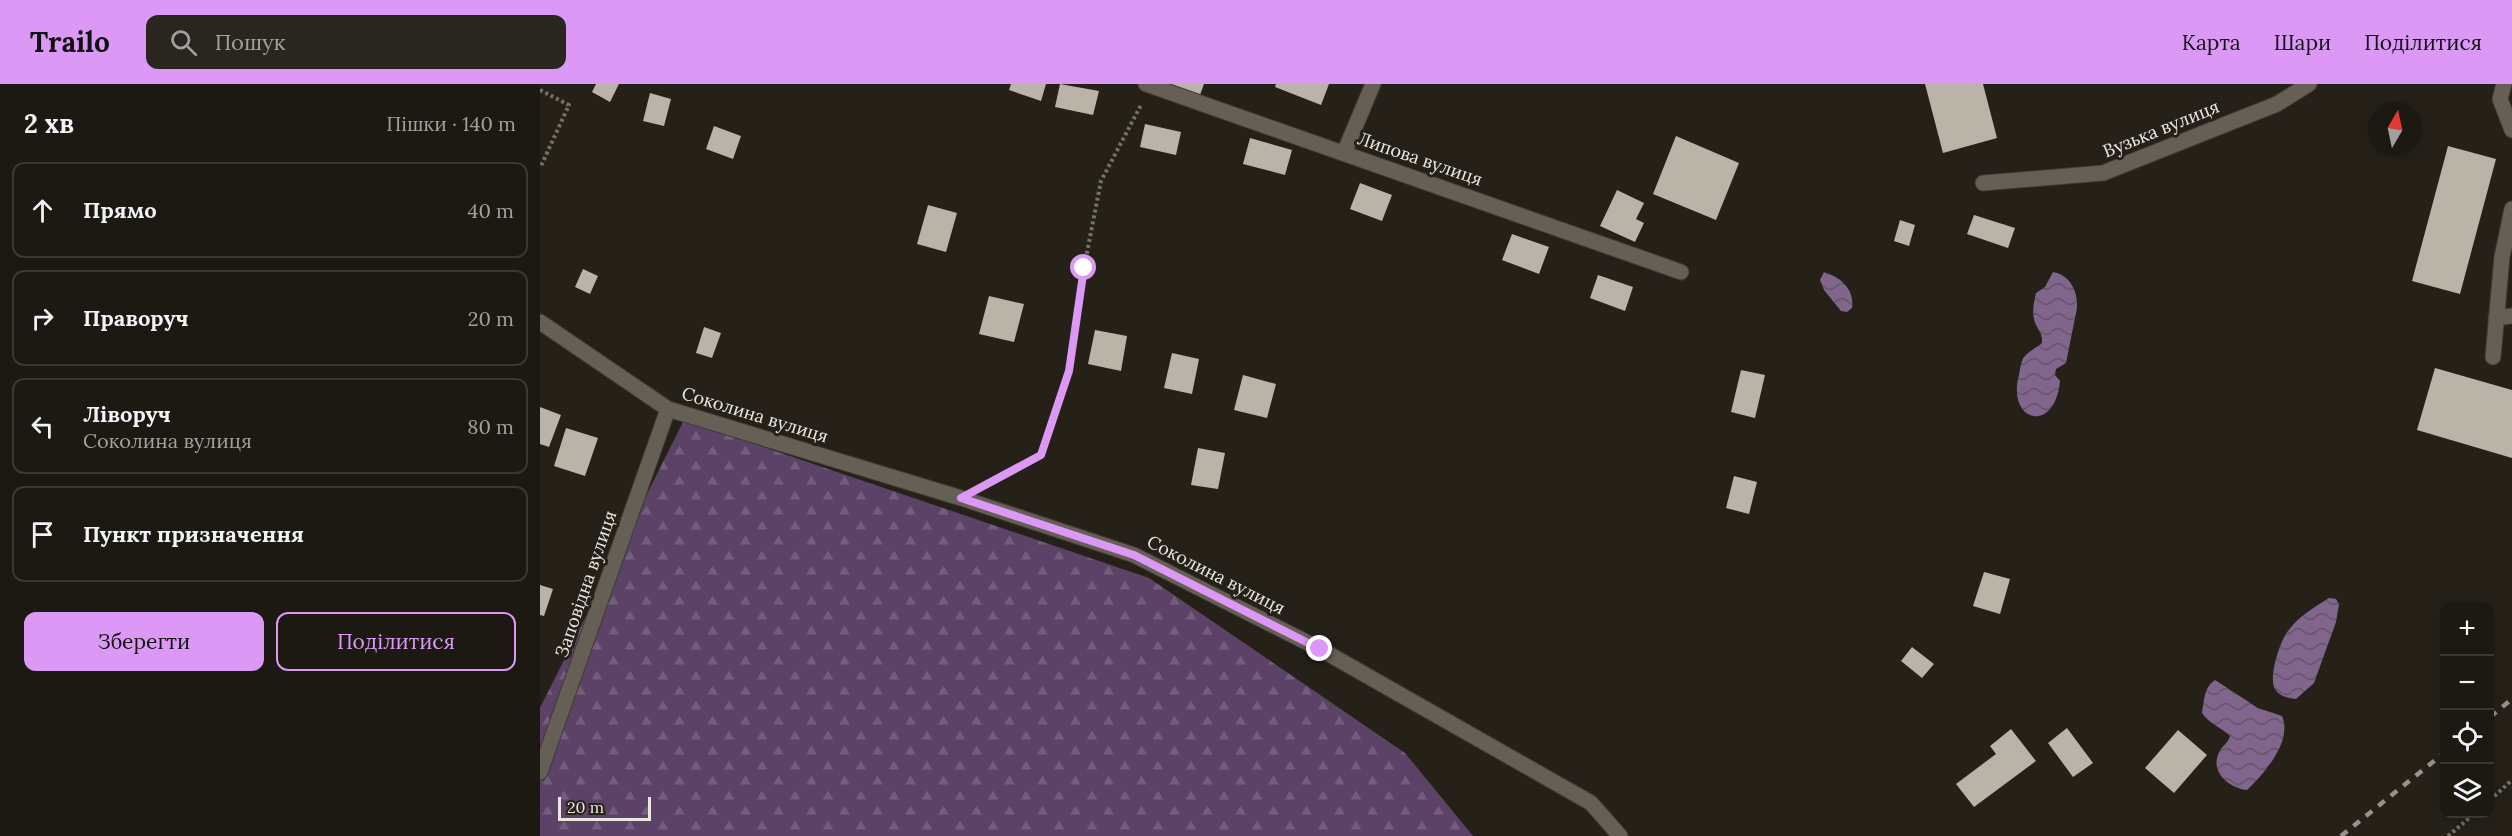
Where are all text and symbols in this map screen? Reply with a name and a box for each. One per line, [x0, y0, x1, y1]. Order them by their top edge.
search box [146, 15, 566, 69]
text: Trailo [30, 24, 110, 60]
icon: search [167, 26, 200, 59]
text: Пошук [215, 28, 286, 56]
text: Карта [2182, 29, 2241, 56]
text: Шари [2274, 29, 2331, 56]
text: Поділитися [2364, 29, 2482, 56]
street label: Вузька вулиця [2099, 95, 2222, 162]
north arrow [2368, 102, 2422, 156]
text: 2 хв [24, 107, 74, 140]
text: Пішки · 140 m [386, 111, 516, 136]
street label: Липова вулиця [1355, 126, 1486, 191]
icon: ahead [26, 194, 59, 227]
text: Прямо [83, 196, 157, 224]
text: 40 m [468, 198, 514, 223]
route start [1070, 254, 1096, 280]
icon: right [26, 302, 59, 335]
text: Праворуч [83, 304, 189, 332]
text: 20 m [468, 306, 514, 331]
street label: Соколина вулиця [679, 381, 831, 448]
text: Ліворуч [83, 400, 171, 428]
icon: left [26, 410, 59, 443]
text: 80 m [467, 414, 514, 439]
text: Соколина вулиця [83, 428, 252, 453]
street label: Заповідна вулиця [550, 507, 621, 660]
icon: arrive [26, 518, 59, 551]
text: Пункт призначення [83, 520, 304, 548]
street label: Соколина вулиця [1143, 530, 1289, 619]
map controls [2440, 602, 2494, 818]
button: + [2440, 602, 2494, 656]
button: Зберегти [24, 612, 264, 671]
button: Поділитися [276, 612, 516, 671]
route end [1306, 635, 1332, 661]
button: − [2440, 656, 2494, 710]
button: locate [2440, 710, 2494, 764]
button: layers [2440, 764, 2494, 818]
scale bar [558, 794, 651, 822]
text: 20 m [567, 797, 604, 817]

